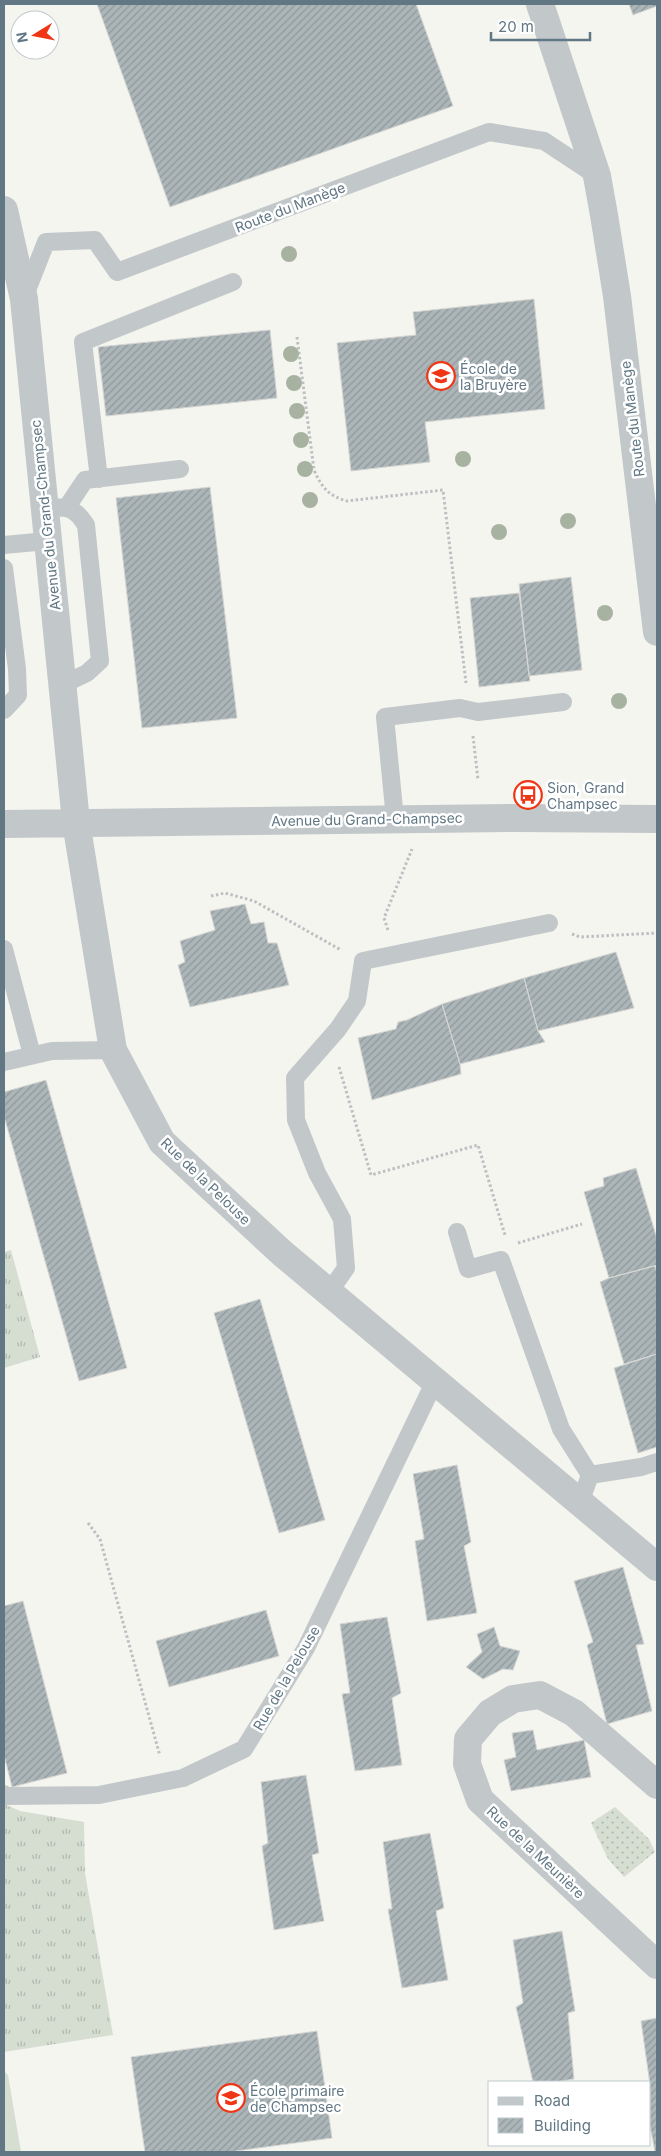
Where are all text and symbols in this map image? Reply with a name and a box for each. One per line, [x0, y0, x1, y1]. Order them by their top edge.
north arrow [10, 10, 60, 60]
scale bar [491, 10, 590, 42]
text: 20 m [498, 17, 534, 36]
text: N [12, 31, 31, 44]
street label: Route du Manège [233, 178, 347, 236]
place label: École de la Bruyère [460, 360, 527, 393]
street label: Route du Manège [616, 360, 648, 478]
school or university icon: École de la Bruyère [426, 361, 456, 391]
street label: Avenue du Grand-Champsec [27, 419, 63, 611]
place label: Sion, Grand Champsec [547, 779, 624, 812]
bus stop icon: Sion, Grand Champsec [513, 780, 543, 810]
street label: Avenue du Grand-Champsec [271, 809, 463, 829]
street label: Rue de la Pelouse [158, 1134, 254, 1228]
street label: Rue de la Pelouse [249, 1623, 323, 1733]
street label: Rue de la Meunière [484, 1802, 588, 1902]
legend [488, 2081, 651, 2146]
place label: École primaire de Champsec [250, 2082, 344, 2115]
school or university icon: École primaire de Champsec [216, 2083, 246, 2113]
text: Road [534, 2091, 570, 2110]
text: Building [534, 2116, 591, 2135]

